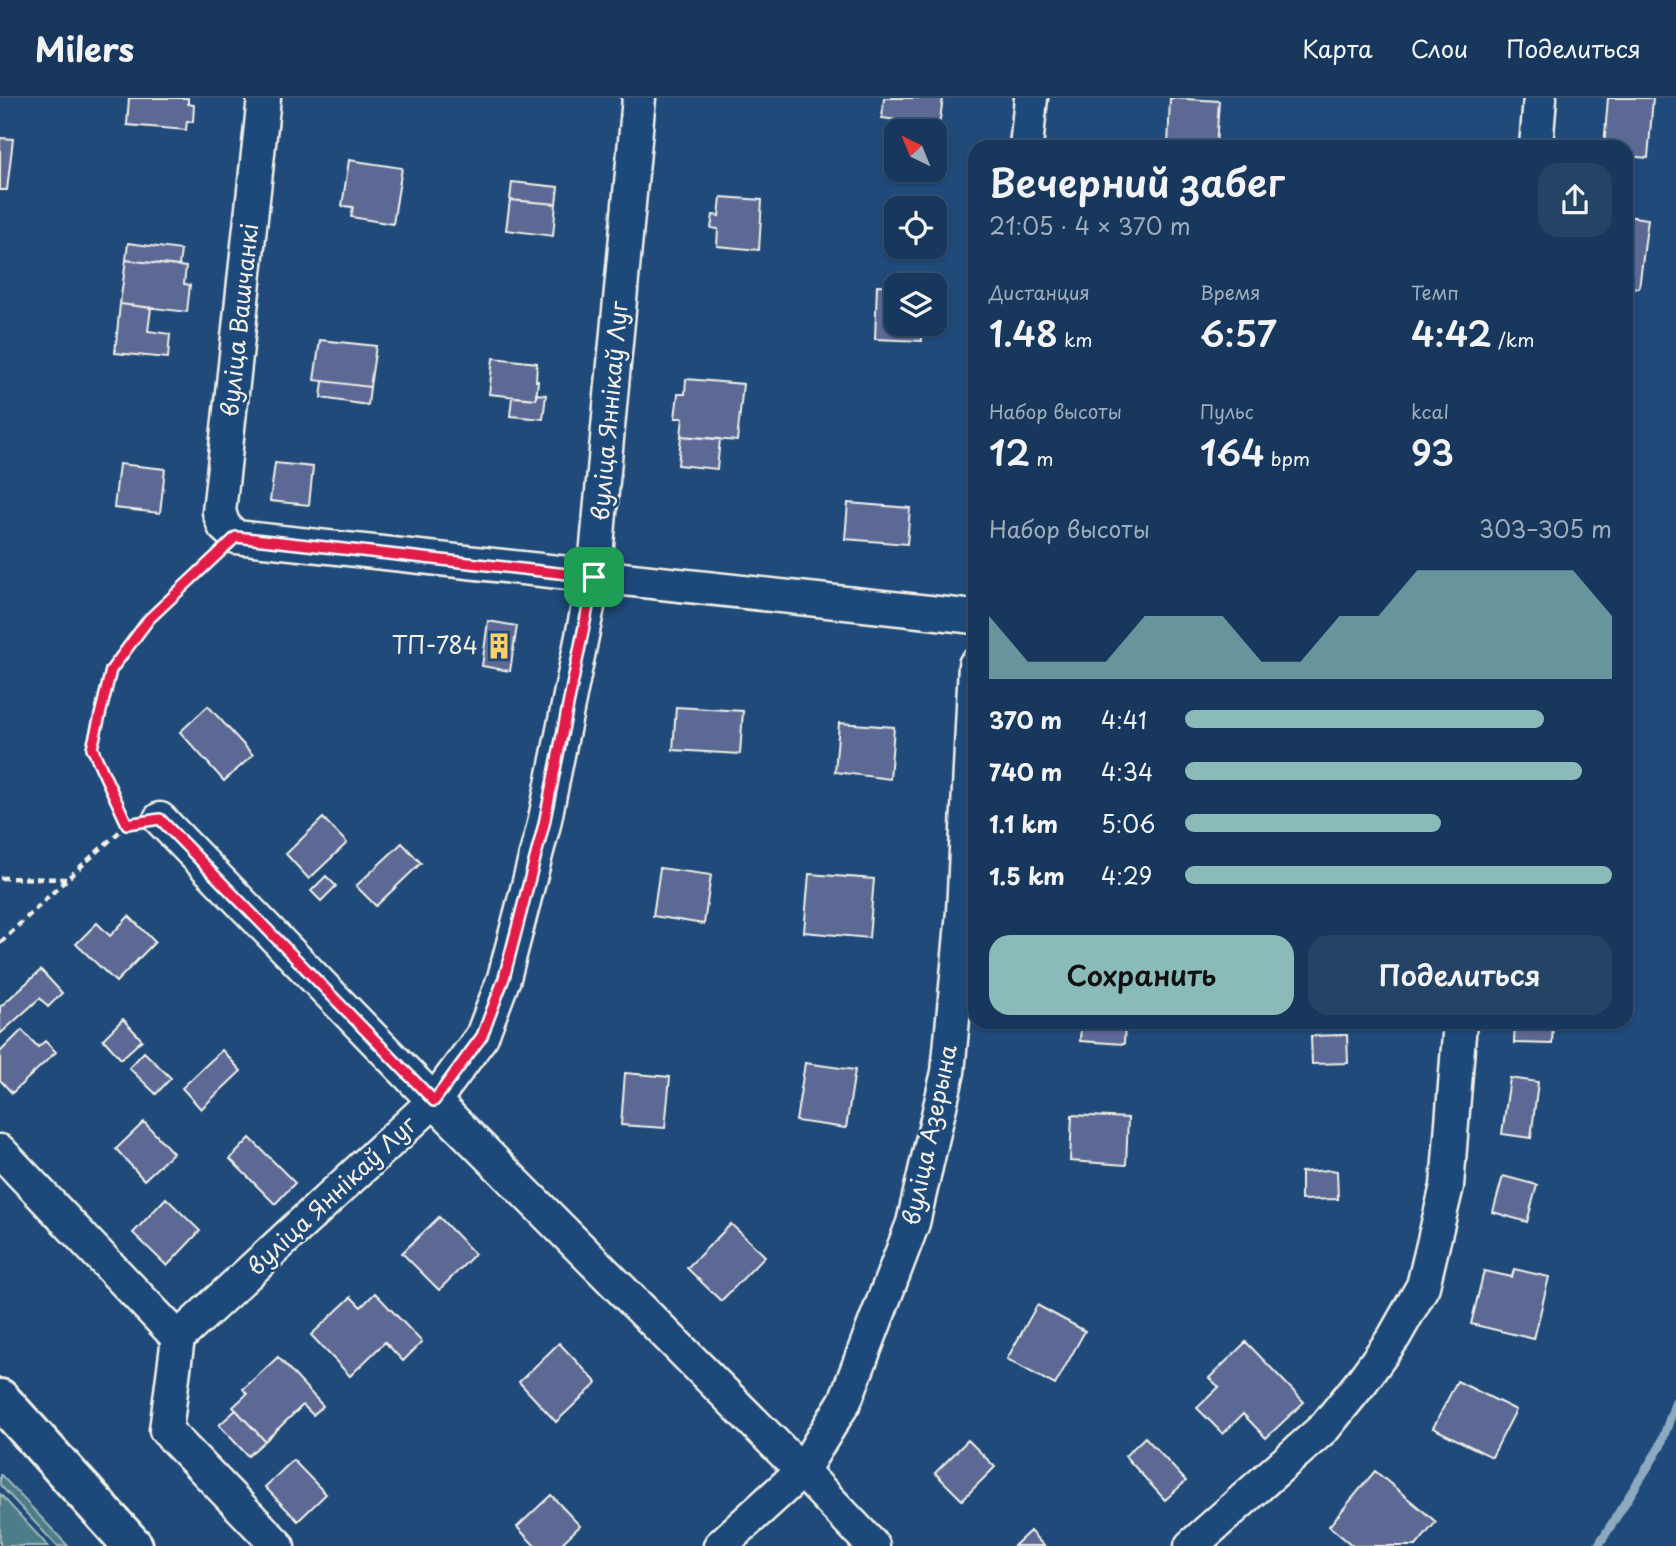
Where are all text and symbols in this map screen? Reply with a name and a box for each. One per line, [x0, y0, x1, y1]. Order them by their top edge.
text: Milers [35, 23, 134, 73]
text: Карта [1302, 30, 1373, 66]
text: Слои [1411, 30, 1468, 66]
text: Поделиться [1506, 30, 1641, 66]
north arrow [884, 119, 947, 182]
map controls [884, 119, 947, 336]
text: Вечерний забег [989, 153, 1285, 210]
button: share [1538, 163, 1612, 237]
button: locate [884, 196, 947, 259]
text: 21:05 · 4 × 370 m [989, 208, 1191, 243]
street label: вуліца Вашчанкі [211, 221, 266, 418]
button: layers [884, 273, 947, 336]
text: Дистанция [989, 278, 1090, 306]
text: Время [1200, 278, 1261, 306]
text: Темп [1411, 278, 1459, 306]
street label: вуліца Яннікаў Луг [581, 299, 636, 522]
text: 1.48 [989, 306, 1058, 359]
text: 6:57 [1200, 306, 1277, 359]
text: 4:42 [1411, 306, 1492, 359]
text: km [1058, 325, 1093, 353]
text: /km [1492, 325, 1534, 353]
text: Набор высоты [989, 397, 1122, 425]
text: Пульс [1200, 397, 1254, 425]
text: kcal [1411, 397, 1449, 425]
text: 12 [989, 425, 1030, 478]
text: 164 [1200, 425, 1265, 478]
text: 93 [1411, 425, 1454, 478]
text: m [1030, 444, 1054, 472]
text: bpm [1265, 444, 1310, 472]
text: Набор высоты [989, 511, 1150, 546]
text: 303–305 m [1479, 511, 1612, 546]
pin [564, 547, 624, 607]
icon: arrive [575, 558, 613, 596]
place label: ТП-784 [392, 627, 478, 662]
building icon: ТП-784 [484, 631, 514, 661]
text: 370 m [989, 702, 1062, 737]
text: 4:41 [1101, 702, 1147, 737]
text: 740 m [989, 754, 1062, 789]
text: 4:34 [1101, 754, 1153, 789]
text: 1.1 km [989, 806, 1058, 841]
text: 5:06 [1101, 806, 1155, 841]
text: 1.5 km [989, 858, 1065, 893]
text: 4:29 [1101, 858, 1152, 893]
button: Сохранить [989, 935, 1294, 1015]
button: Поделиться [1308, 935, 1612, 1015]
street label: вуліца Азерына [892, 1040, 965, 1228]
street label: вуліца Яннікаў Луг [239, 1107, 424, 1283]

